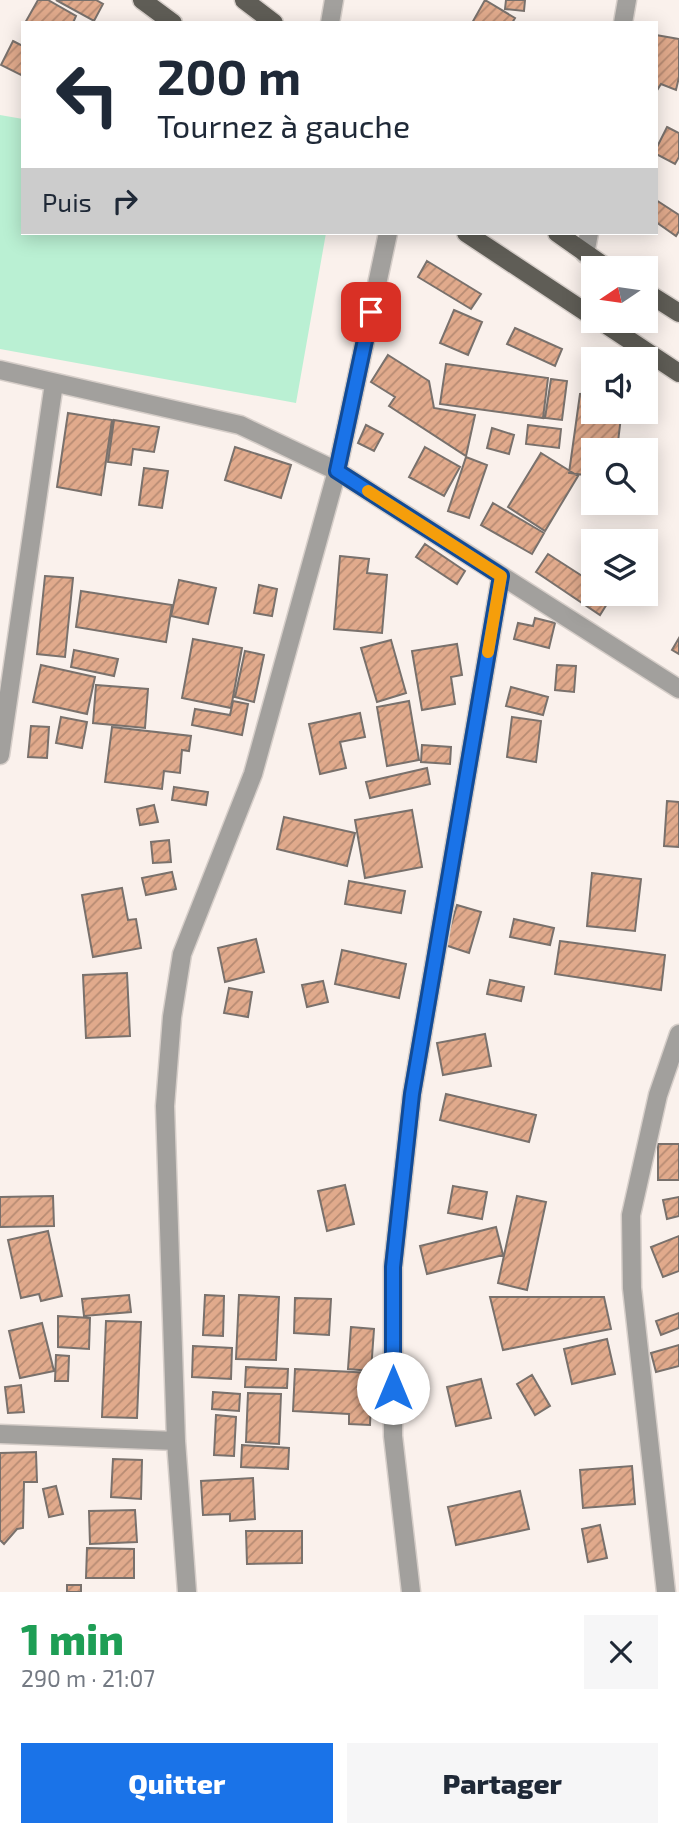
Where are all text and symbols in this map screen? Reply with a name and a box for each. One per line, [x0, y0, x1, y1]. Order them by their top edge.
text: 200 m [157, 46, 301, 105]
icon: left [42, 49, 133, 140]
text: Tournez à gauche [157, 106, 410, 144]
icon: right [106, 182, 144, 220]
text: Puis [42, 186, 92, 217]
north arrow [581, 256, 658, 332]
map controls [581, 256, 658, 606]
pin [341, 282, 401, 342]
icon: arrive [352, 293, 390, 331]
button: sound [581, 347, 658, 424]
button: search [581, 438, 658, 515]
button: layers [581, 529, 658, 606]
position arrow [356, 1351, 430, 1425]
text: 1 min [21, 1613, 124, 1663]
button: close [584, 1615, 658, 1689]
text: 290 m · 21:07 [21, 1664, 155, 1692]
button: Quitter [21, 1743, 333, 1823]
button: Partager [347, 1743, 658, 1823]

